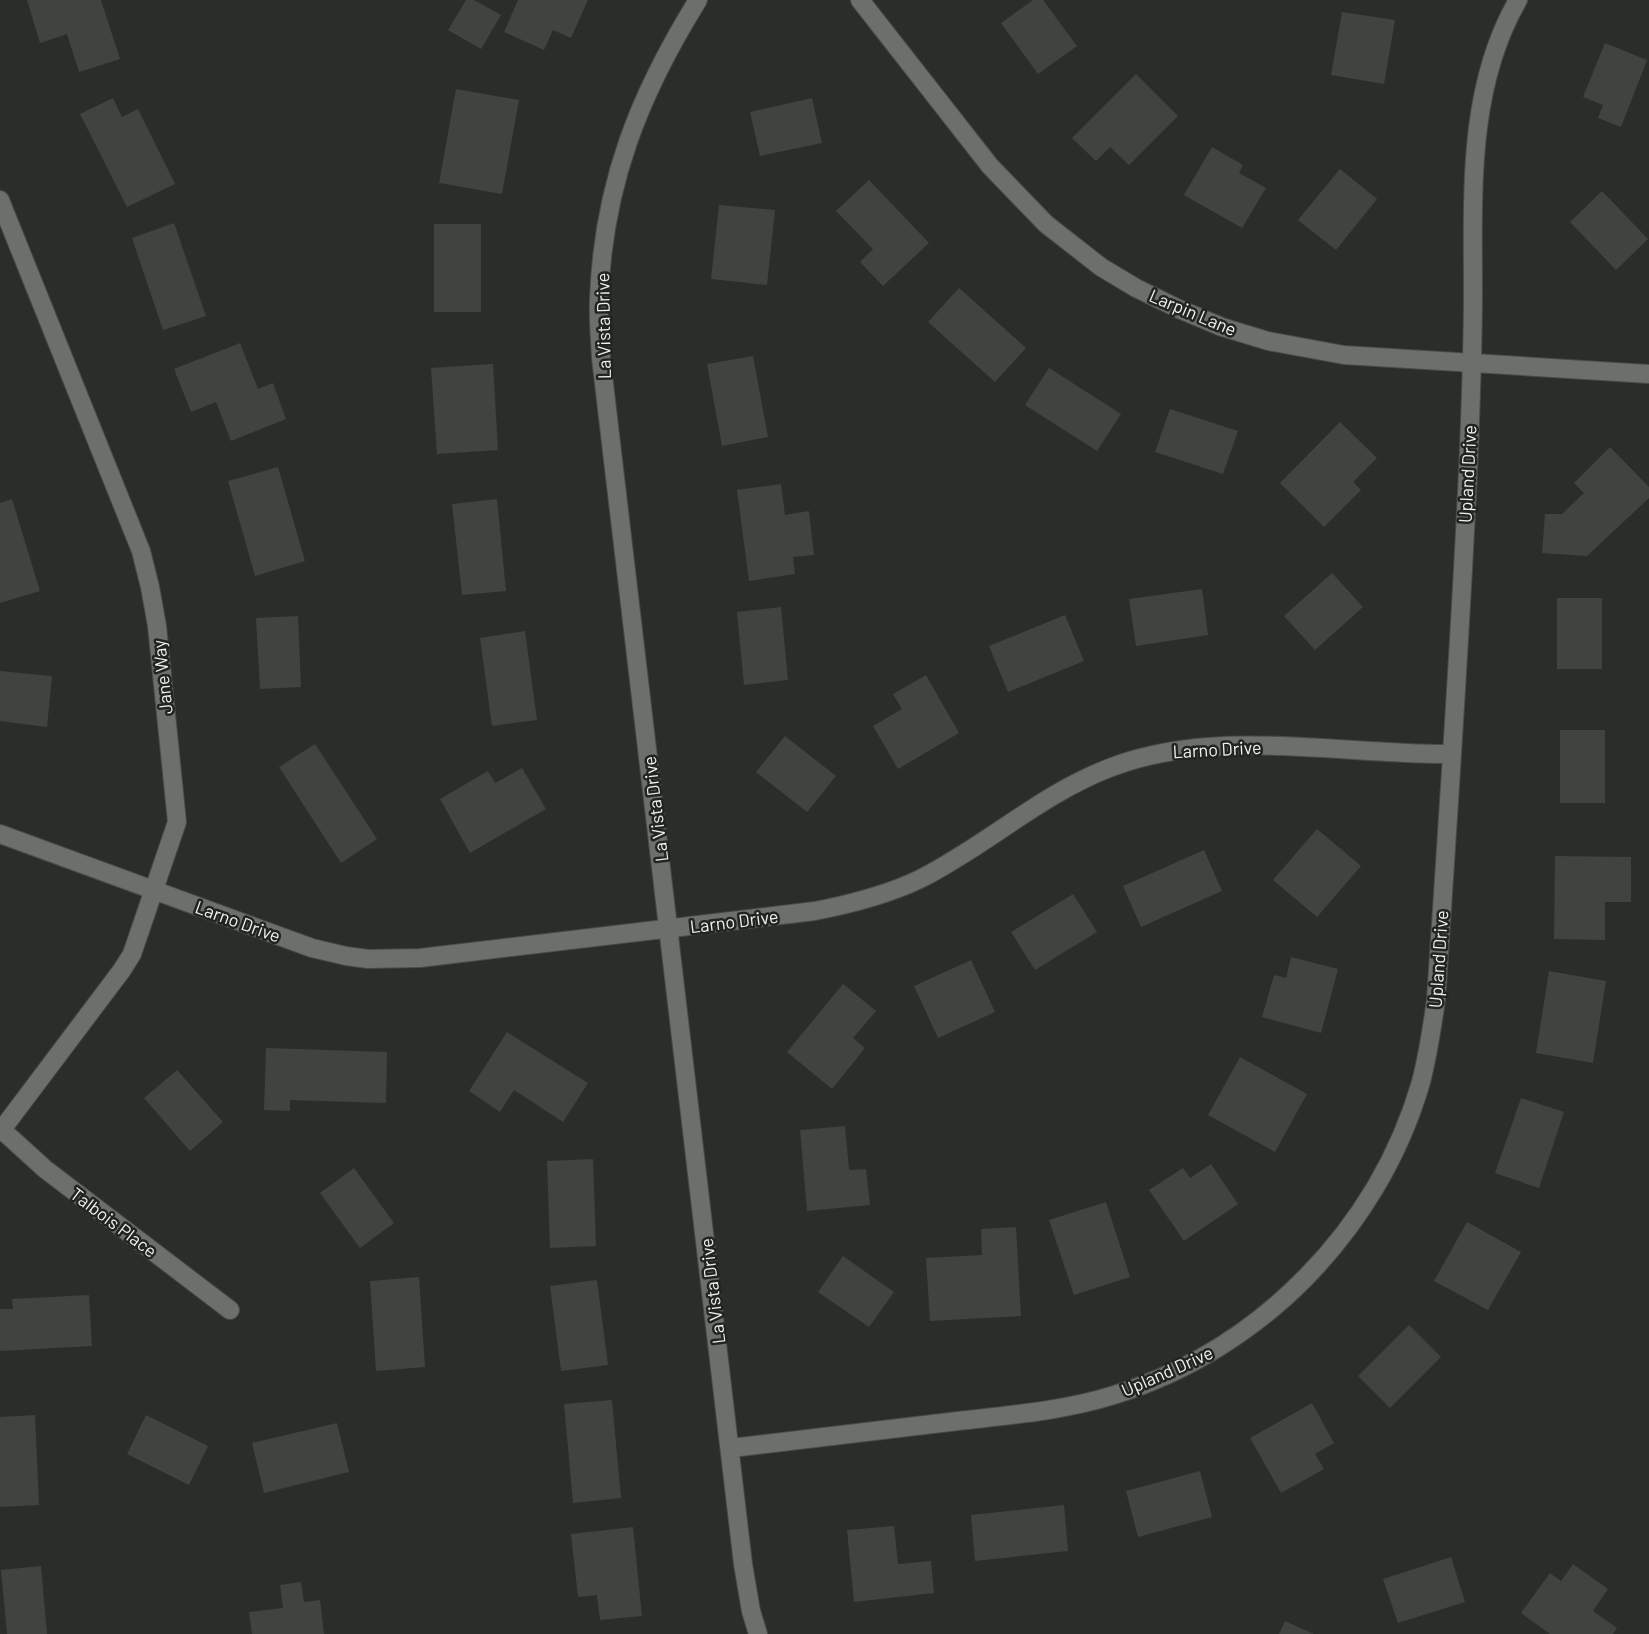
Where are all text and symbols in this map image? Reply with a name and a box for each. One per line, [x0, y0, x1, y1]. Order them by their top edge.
street label: La Vista Drive [591, 273, 615, 379]
street label: Larpin Lane [1146, 284, 1240, 340]
street label: Upland Drive [1453, 424, 1481, 524]
street label: Jane Way [147, 639, 177, 715]
street label: Larno Drive [1172, 736, 1262, 762]
street label: La Vista Drive [638, 755, 672, 863]
street label: Larno Drive [192, 895, 284, 947]
street label: Larno Drive [688, 905, 780, 937]
street label: Upland Drive [1424, 909, 1452, 1009]
street label: Talbois Place [66, 1182, 162, 1262]
street label: La Vista Drive [695, 1237, 729, 1345]
street label: Upland Drive [1118, 1341, 1216, 1401]

